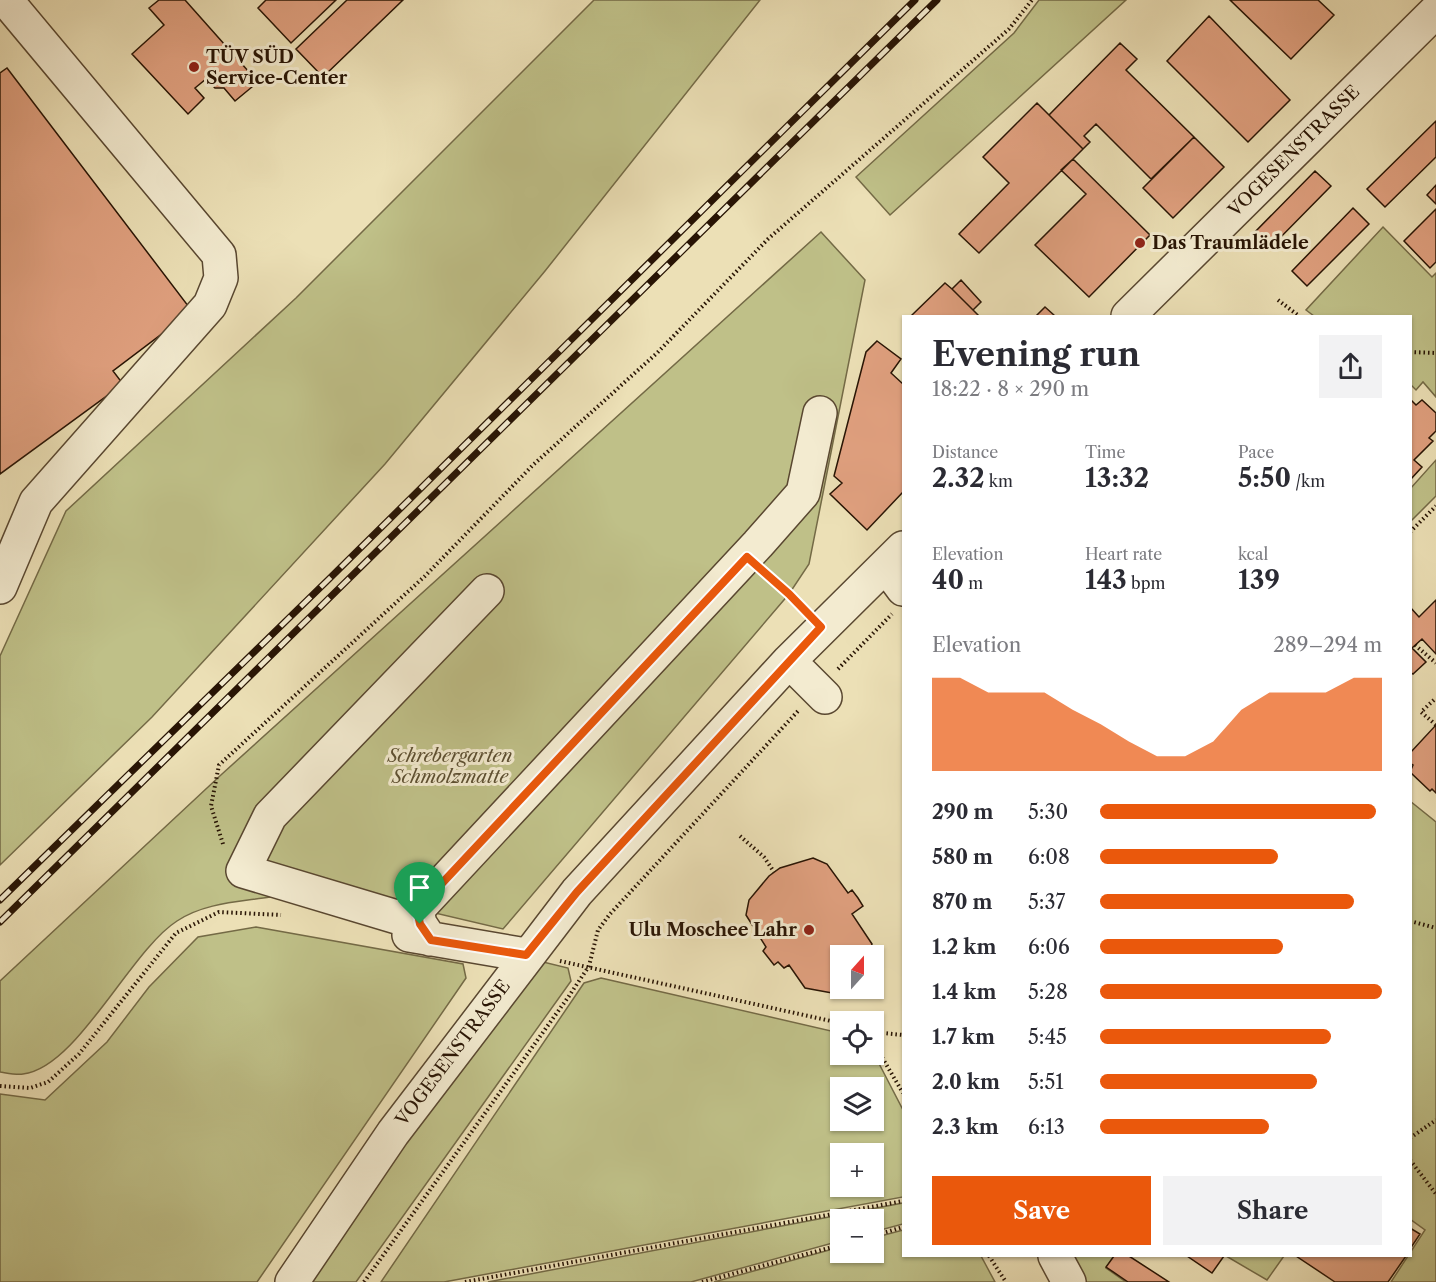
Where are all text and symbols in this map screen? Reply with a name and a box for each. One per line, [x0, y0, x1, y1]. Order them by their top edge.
place label: TÜV SÜD Service-Center [206, 45, 348, 89]
marker: TÜV SÜD Service-Center [187, 60, 201, 74]
street label: VOGESENSTRASSE [1223, 81, 1364, 222]
place label: Das Traumlädele [1152, 232, 1309, 254]
marker: Das Traumlädele [1133, 236, 1147, 250]
text: Evening run [932, 334, 1140, 375]
button: share [1319, 335, 1382, 398]
text: 18:22 · 8 × 290 m [932, 377, 1089, 401]
text: Distance [932, 442, 998, 462]
text: Time [1085, 442, 1125, 462]
text: Pace [1238, 442, 1274, 462]
text: 2.32 [932, 462, 985, 494]
text: 13:32 [1085, 462, 1149, 494]
text: 5:50 [1238, 462, 1291, 494]
text: km [985, 471, 1013, 491]
text: /km [1291, 471, 1325, 491]
text: Elevation [932, 544, 1003, 564]
text: Heart rate [1085, 544, 1162, 564]
text: kcal [1238, 544, 1268, 564]
text: 40 [932, 564, 964, 596]
text: 143 [1085, 564, 1127, 596]
text: 139 [1238, 564, 1280, 596]
text: m [964, 573, 983, 593]
text: bpm [1127, 573, 1165, 593]
text: Elevation [932, 633, 1021, 657]
text: 289–294 m [1273, 633, 1382, 657]
park label: Schrebergarten Schmolzmatte [387, 745, 512, 788]
text: 290 m [932, 800, 993, 824]
text: 5:30 [1028, 800, 1068, 824]
text: 580 m [932, 845, 993, 869]
text: 6:08 [1028, 845, 1070, 869]
pin [394, 862, 445, 924]
icon: arrive [403, 871, 436, 904]
text: 870 m [932, 890, 992, 914]
text: 5:37 [1028, 890, 1065, 914]
place label: Ulu Moschee Lahr [629, 919, 797, 941]
marker: Ulu Moschee Lahr [802, 923, 816, 937]
text: 1.2 km [932, 935, 996, 959]
text: 6:06 [1028, 935, 1070, 959]
north arrow [830, 945, 884, 999]
map controls [830, 945, 884, 1263]
street label: VOGESENSTRASSE [390, 976, 515, 1131]
text: 1.4 km [932, 980, 997, 1004]
text: 5:28 [1028, 980, 1068, 1004]
button: locate [830, 1011, 884, 1065]
text: 1.7 km [932, 1025, 995, 1049]
text: 5:45 [1028, 1025, 1067, 1049]
text: 2.0 km [932, 1070, 1000, 1094]
text: 5:51 [1028, 1070, 1064, 1094]
button: layers [830, 1077, 884, 1131]
text: 2.3 km [932, 1115, 999, 1139]
text: 6:13 [1028, 1115, 1065, 1139]
button: + [830, 1143, 884, 1197]
button: Save [932, 1176, 1151, 1245]
button: Share [1163, 1176, 1382, 1245]
button: − [830, 1209, 884, 1263]

